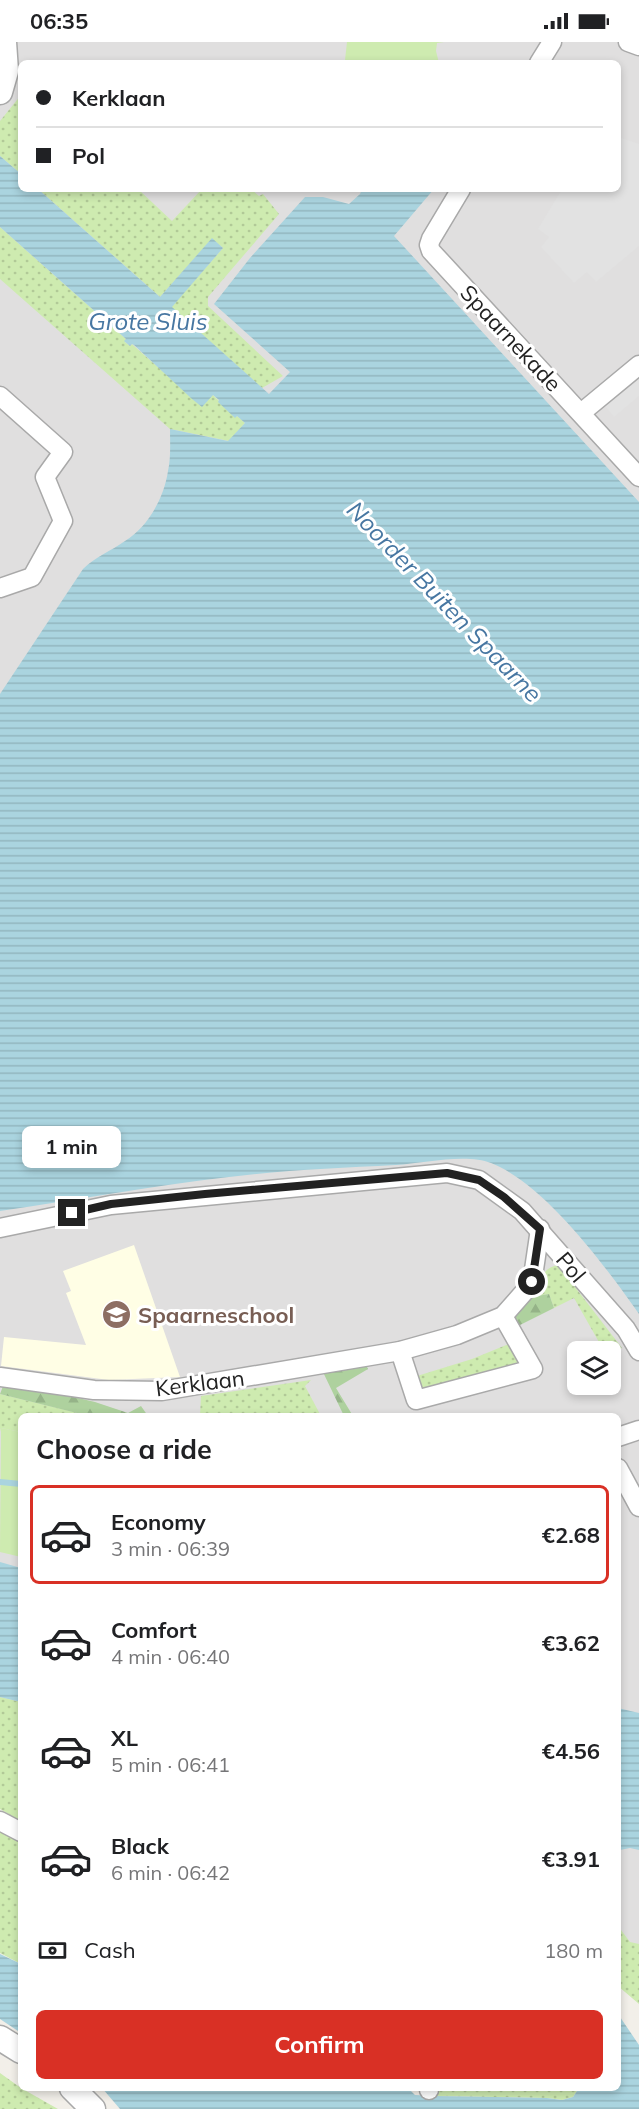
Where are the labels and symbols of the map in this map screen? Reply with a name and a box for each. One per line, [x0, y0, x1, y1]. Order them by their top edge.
street label: Spaarnekade [454, 279, 568, 397]
water label: Grote Sluis [88, 306, 208, 336]
water label: Noorder Buiten Spaarne [341, 495, 549, 708]
callout: 1 min [22, 1126, 122, 1168]
route end [58, 1199, 85, 1226]
street label: Pol [550, 1246, 592, 1288]
route start [518, 1268, 545, 1295]
school or university icon: Spaarneschool [101, 1299, 133, 1331]
place label: Spaarneschool [138, 1301, 294, 1329]
street label: Kerklaan [154, 1364, 246, 1402]

